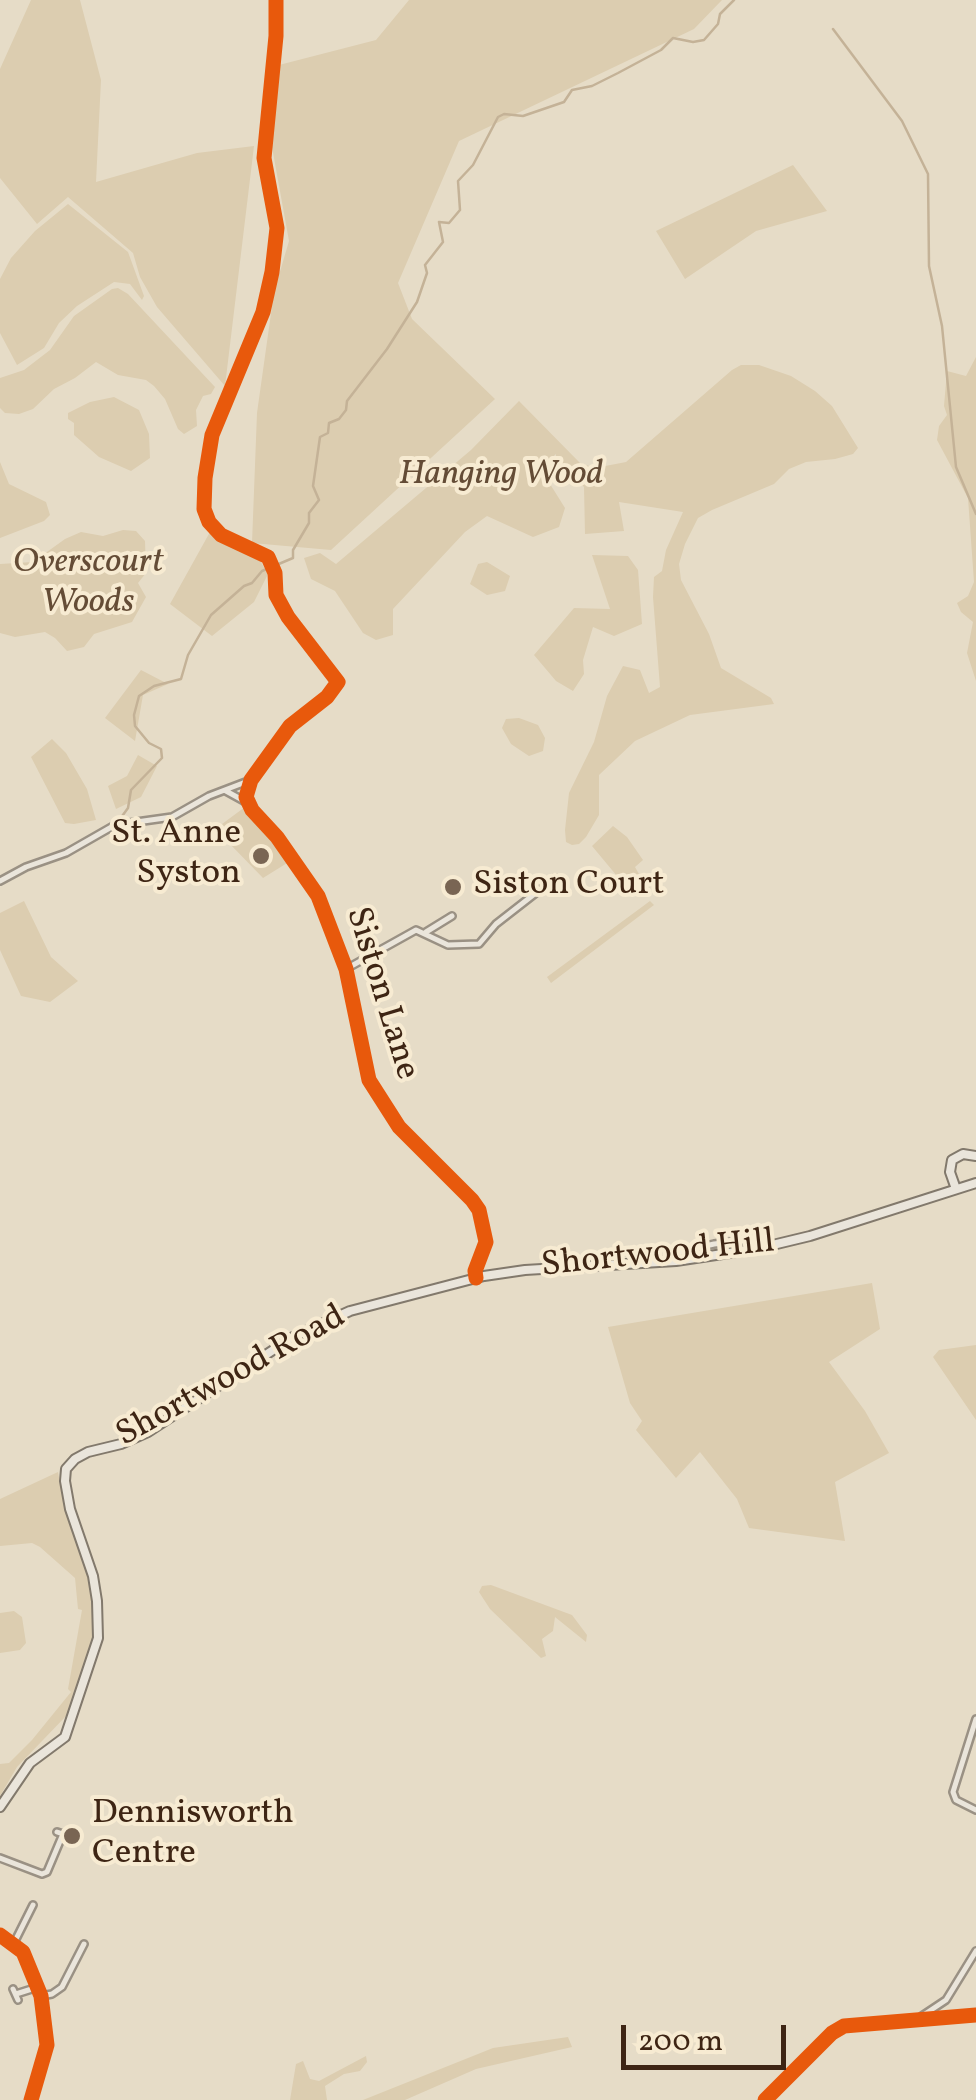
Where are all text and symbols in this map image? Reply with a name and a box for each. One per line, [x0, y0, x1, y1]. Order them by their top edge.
park label: Hanging Wood [399, 456, 603, 498]
park label: Overscourt Woods [13, 544, 163, 626]
place label: St. Anne Syston [111, 815, 241, 897]
marker: St. Anne Syston [250, 845, 272, 867]
place label: Siston Court [473, 866, 664, 908]
marker: Siston Court [442, 876, 464, 898]
street label: Siston Lane [334, 903, 426, 1085]
street label: Shortwood Hill [539, 1223, 777, 1289]
street label: Shortwood Road [110, 1298, 354, 1458]
place label: Dennisworth Centre [92, 1795, 294, 1877]
marker: Dennisworth Centre [61, 1825, 83, 1847]
scale bar [626, 2005, 791, 2067]
text: 200 m [638, 2021, 723, 2063]

